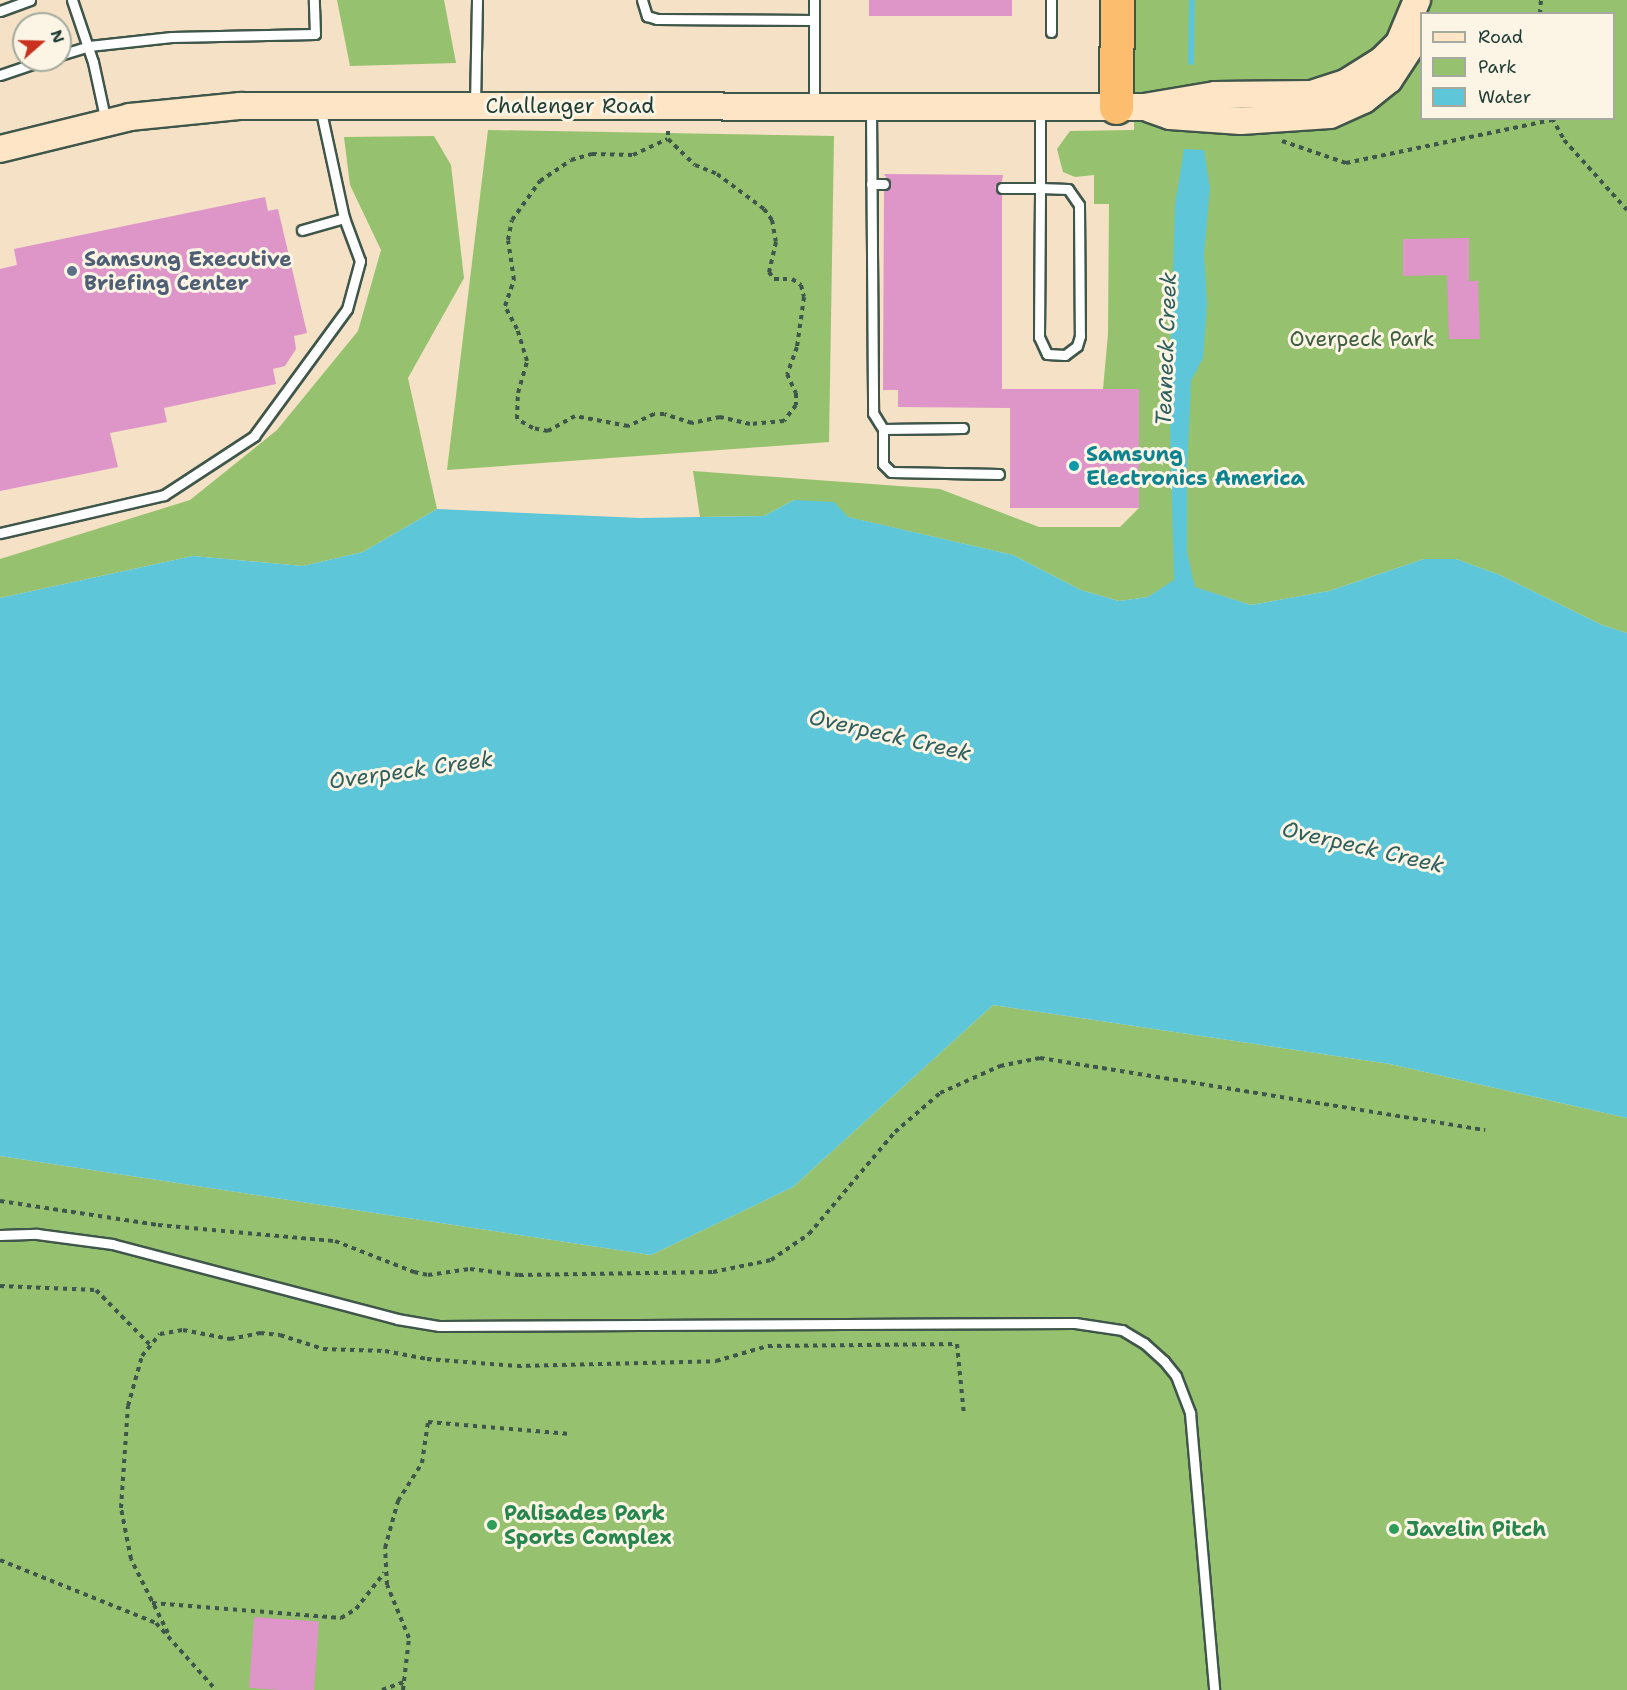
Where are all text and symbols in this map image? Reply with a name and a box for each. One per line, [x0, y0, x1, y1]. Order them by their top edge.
north arrow [12, 12, 72, 72]
legend [1420, 12, 1615, 120]
text: Road [1478, 25, 1523, 49]
text: N [45, 27, 70, 46]
text: Park [1478, 55, 1517, 79]
text: Water [1478, 85, 1531, 109]
street label: Challenger Road [485, 93, 655, 119]
place label: Samsung Executive Briefing Center [84, 246, 292, 296]
marker: Samsung Executive Briefing Center [65, 264, 79, 278]
water label: Teaneck Creek [1150, 272, 1182, 426]
park label: Overpeck Park [1289, 326, 1435, 352]
place label: Samsung Electronics America [1086, 441, 1305, 491]
marker: Samsung Electronics America [1067, 459, 1081, 473]
water label: Overpeck Creek [806, 704, 974, 766]
water label: Overpeck Creek [327, 745, 495, 795]
water label: Overpeck Creek [1279, 816, 1447, 878]
place label: Palisades Park Sports Complex [504, 1500, 671, 1550]
place label: Javelin Pitch [1406, 1516, 1546, 1542]
marker: Palisades Park Sports Complex [485, 1518, 499, 1532]
marker: Javelin Pitch [1387, 1522, 1401, 1536]

